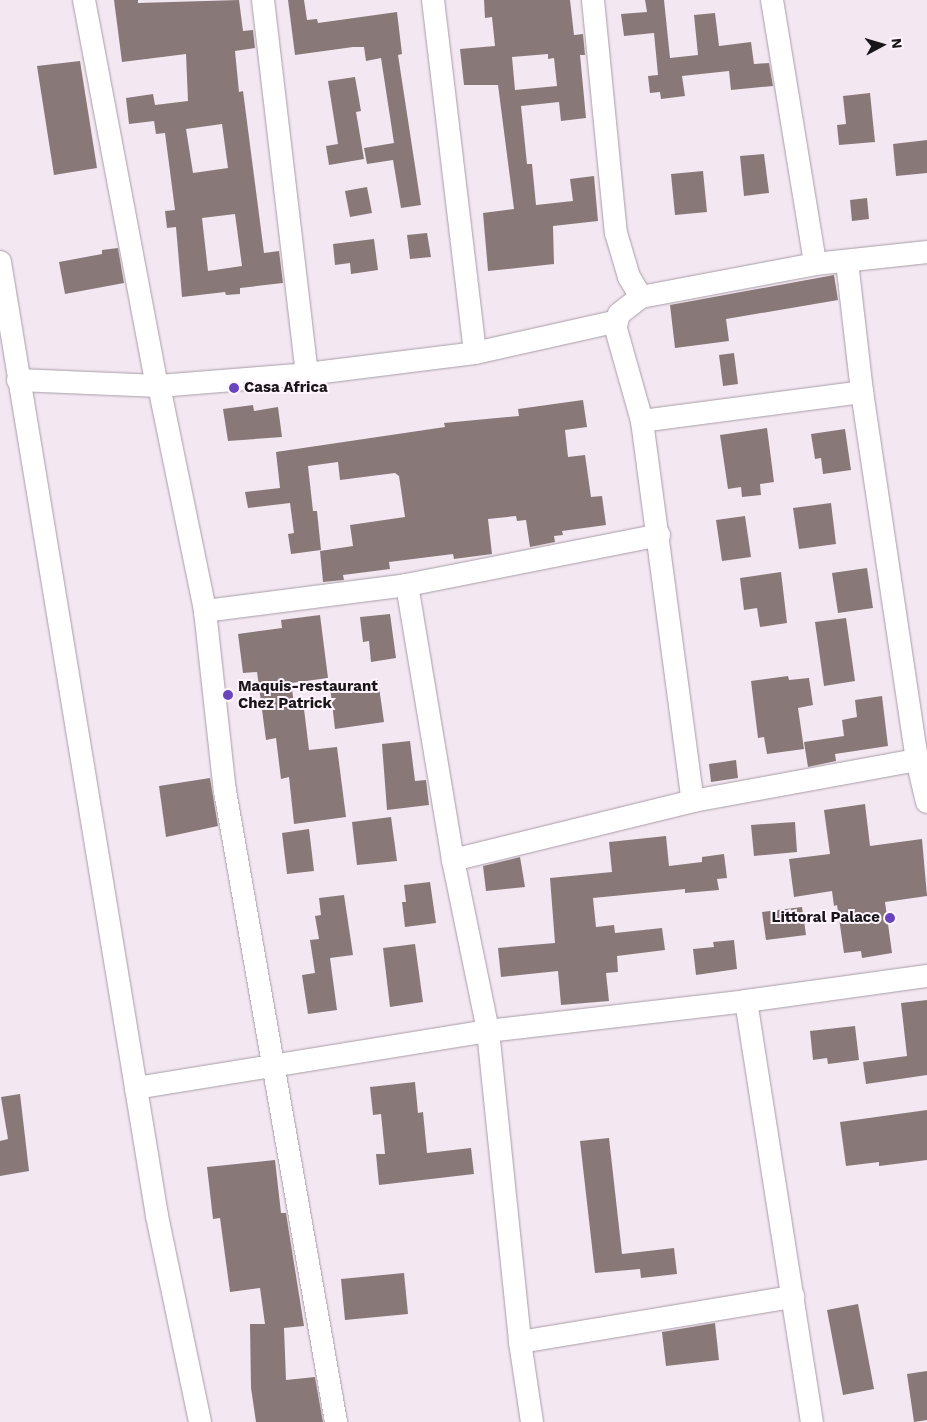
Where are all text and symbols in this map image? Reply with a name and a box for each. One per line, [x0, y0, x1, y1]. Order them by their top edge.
north arrow [857, 20, 907, 70]
text: N [888, 37, 905, 49]
place label: Casa Africa [244, 379, 328, 397]
marker: Casa Africa [228, 382, 240, 394]
place label: Maquis-restaurant Chez Patrick [238, 677, 378, 712]
marker: Maquis-restaurant Chez Patrick [222, 689, 234, 701]
place label: Littoral Palace [771, 909, 880, 927]
marker: Littoral Palace [884, 912, 896, 924]

